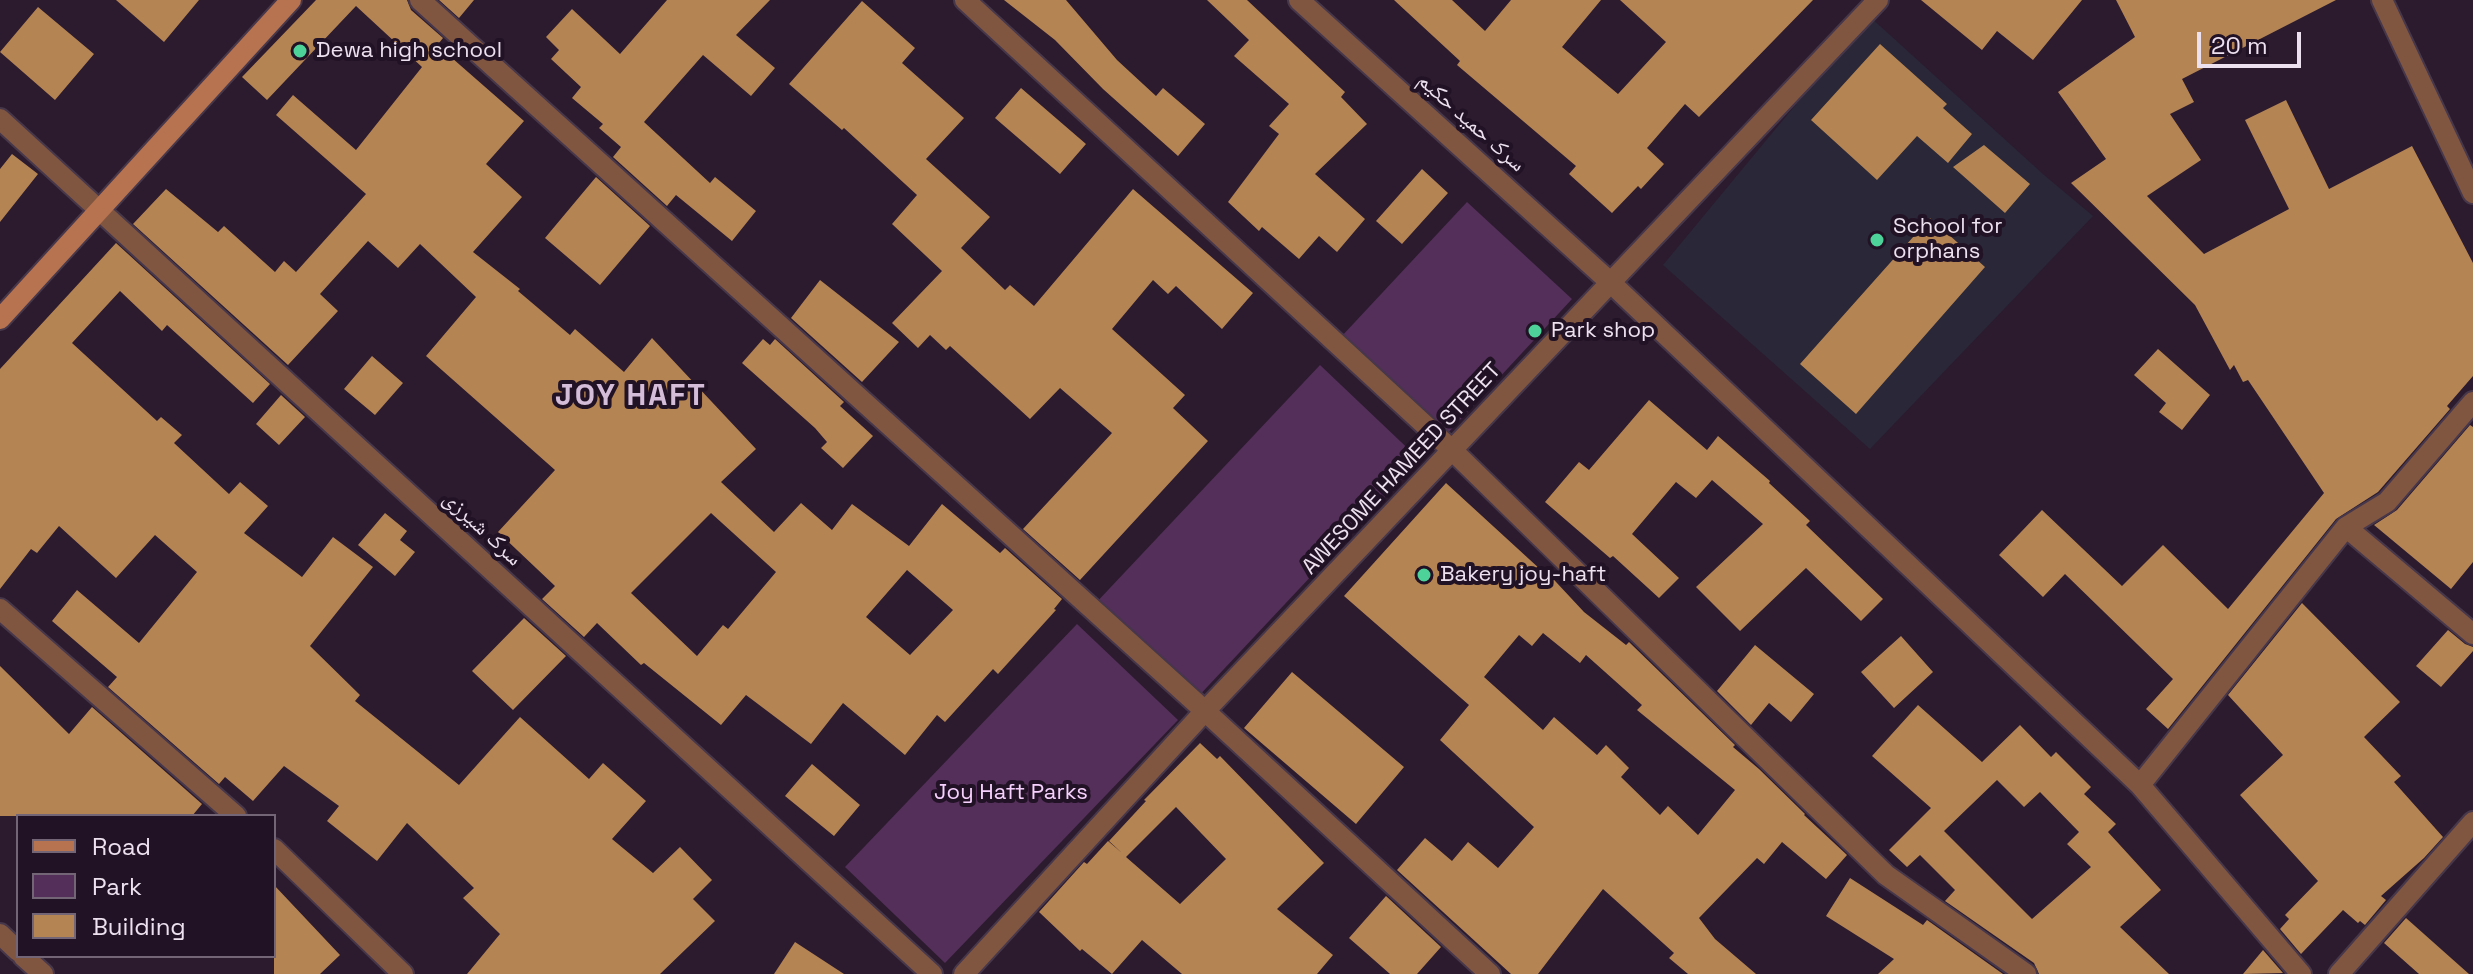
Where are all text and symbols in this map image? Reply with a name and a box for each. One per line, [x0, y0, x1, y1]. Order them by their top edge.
scale bar [2201, 16, 2305, 66]
text: 20 m [2211, 30, 2268, 61]
place label: Dewa high school [316, 38, 502, 64]
marker: Dewa high school [291, 42, 309, 60]
street label: سرک حمید حکیم [1412, 68, 1530, 178]
place label: School for orphans [1893, 214, 2002, 266]
marker: School for orphans [1868, 231, 1886, 249]
place label: Park shop [1551, 318, 1655, 344]
marker: Park shop [1526, 322, 1544, 340]
street label: AWESOME HAMEED STREET [1297, 358, 1507, 580]
district label: JOY HAFT [555, 379, 707, 415]
street label: سرک شیرزی [437, 486, 527, 572]
place label: Bakery joy-haft [1440, 562, 1606, 588]
marker: Bakery joy-haft [1415, 566, 1433, 584]
park label: Joy Haft Parks [934, 780, 1088, 806]
legend [16, 814, 276, 958]
text: Road [92, 831, 151, 862]
text: Park [92, 871, 142, 902]
text: Building [92, 911, 186, 942]

